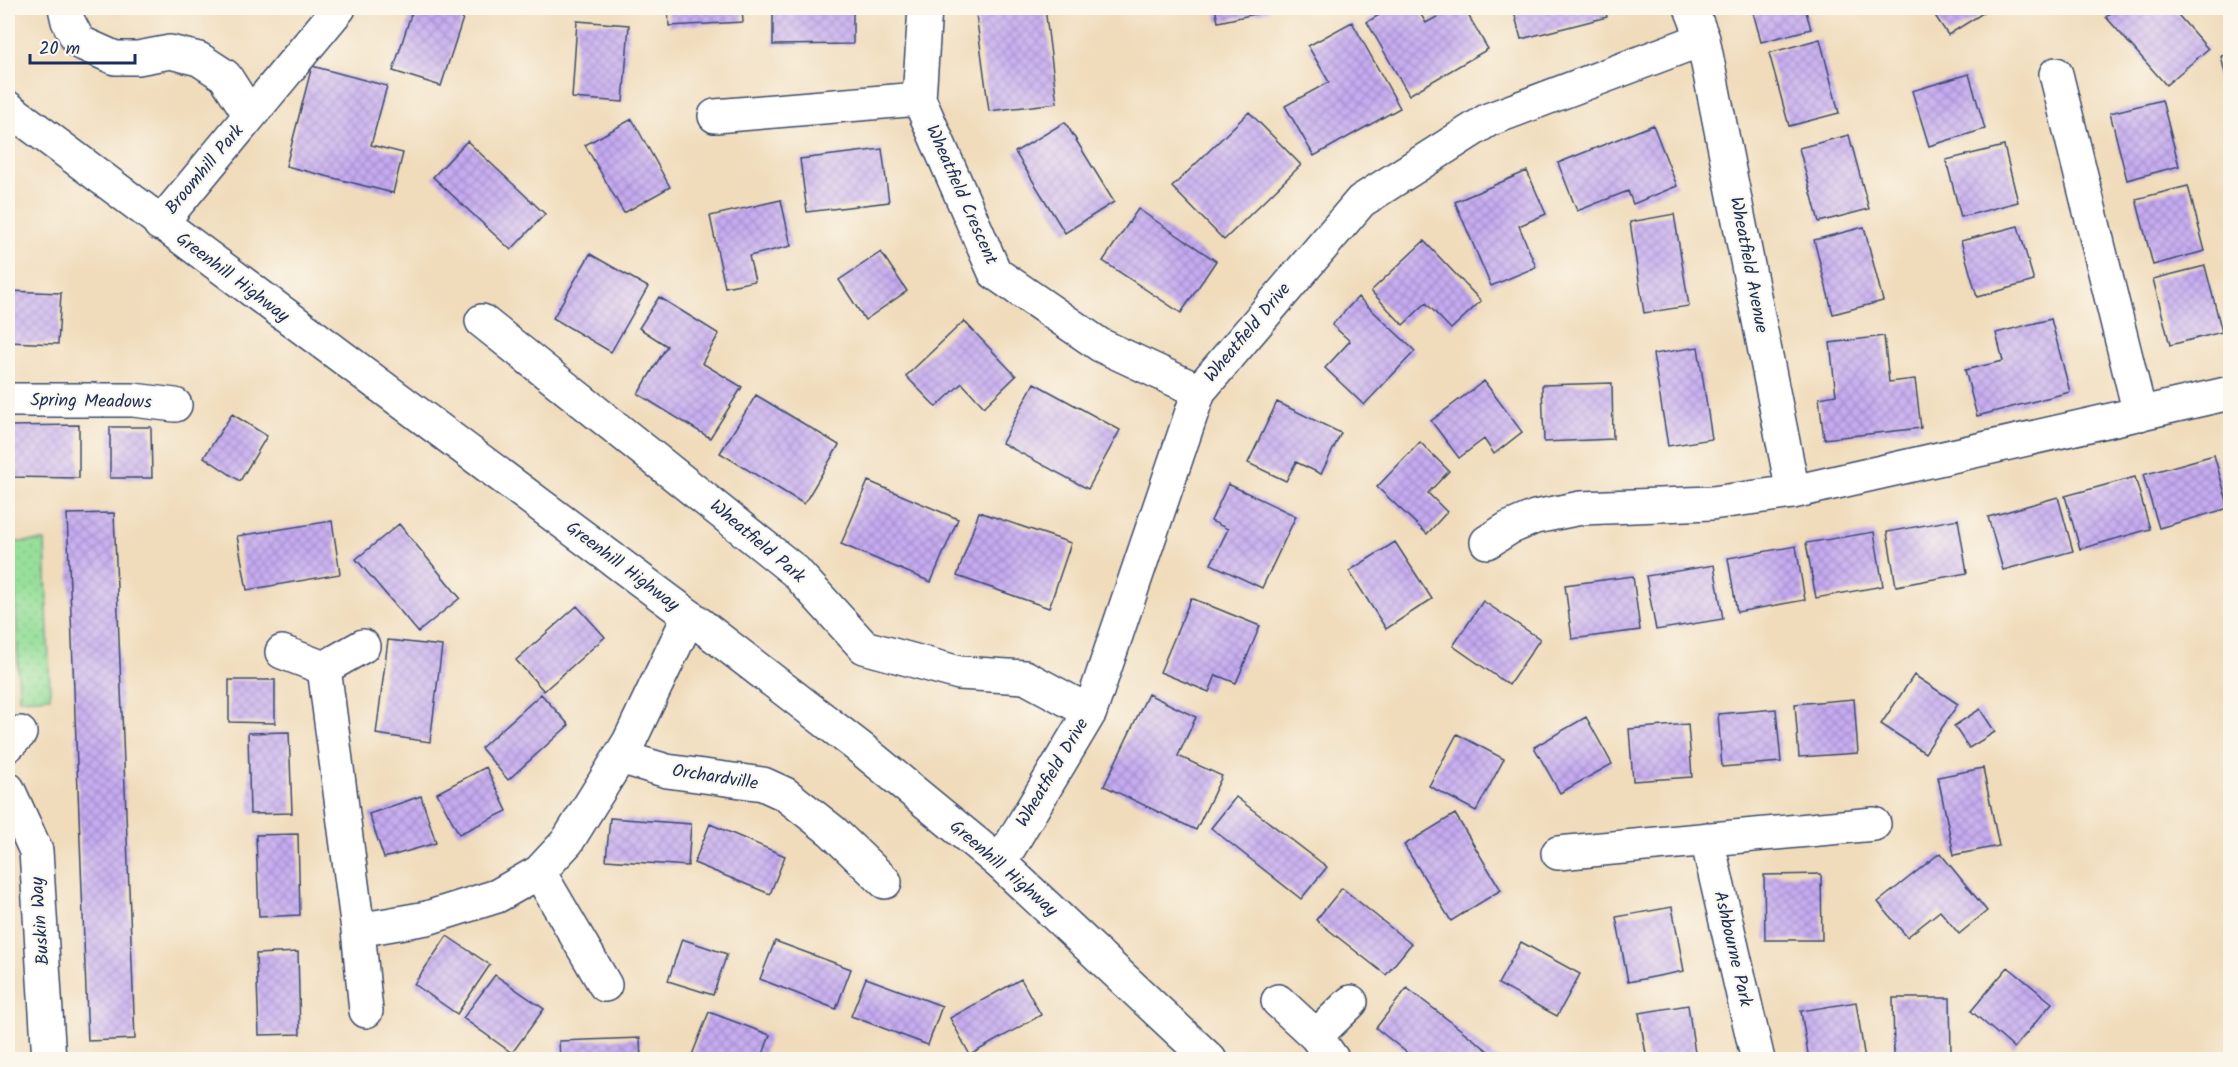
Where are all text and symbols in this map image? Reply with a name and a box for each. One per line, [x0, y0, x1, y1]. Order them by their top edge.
scale bar [30, 27, 135, 65]
text: 20 m [39, 35, 80, 64]
street label: Broomhill Park [158, 118, 252, 222]
street label: Wheatfield Crescent [917, 120, 1005, 271]
street label: Wheatfield Avenue [1721, 194, 1775, 336]
street label: Greenhill Highway [169, 225, 296, 331]
street label: Wheatfield Drive [1197, 277, 1299, 389]
street label: Spring Meadows [30, 386, 152, 418]
street label: Wheatfield Park [702, 493, 812, 591]
street label: Greenhill Highway [559, 514, 686, 620]
street label: Wheatfield Drive [1009, 713, 1097, 833]
street label: Orchardville [670, 757, 760, 799]
street label: Greenhill Highway [942, 813, 1064, 925]
street label: Buskin Way [23, 875, 59, 966]
street label: Ashbourne Park [1705, 888, 1760, 1010]

